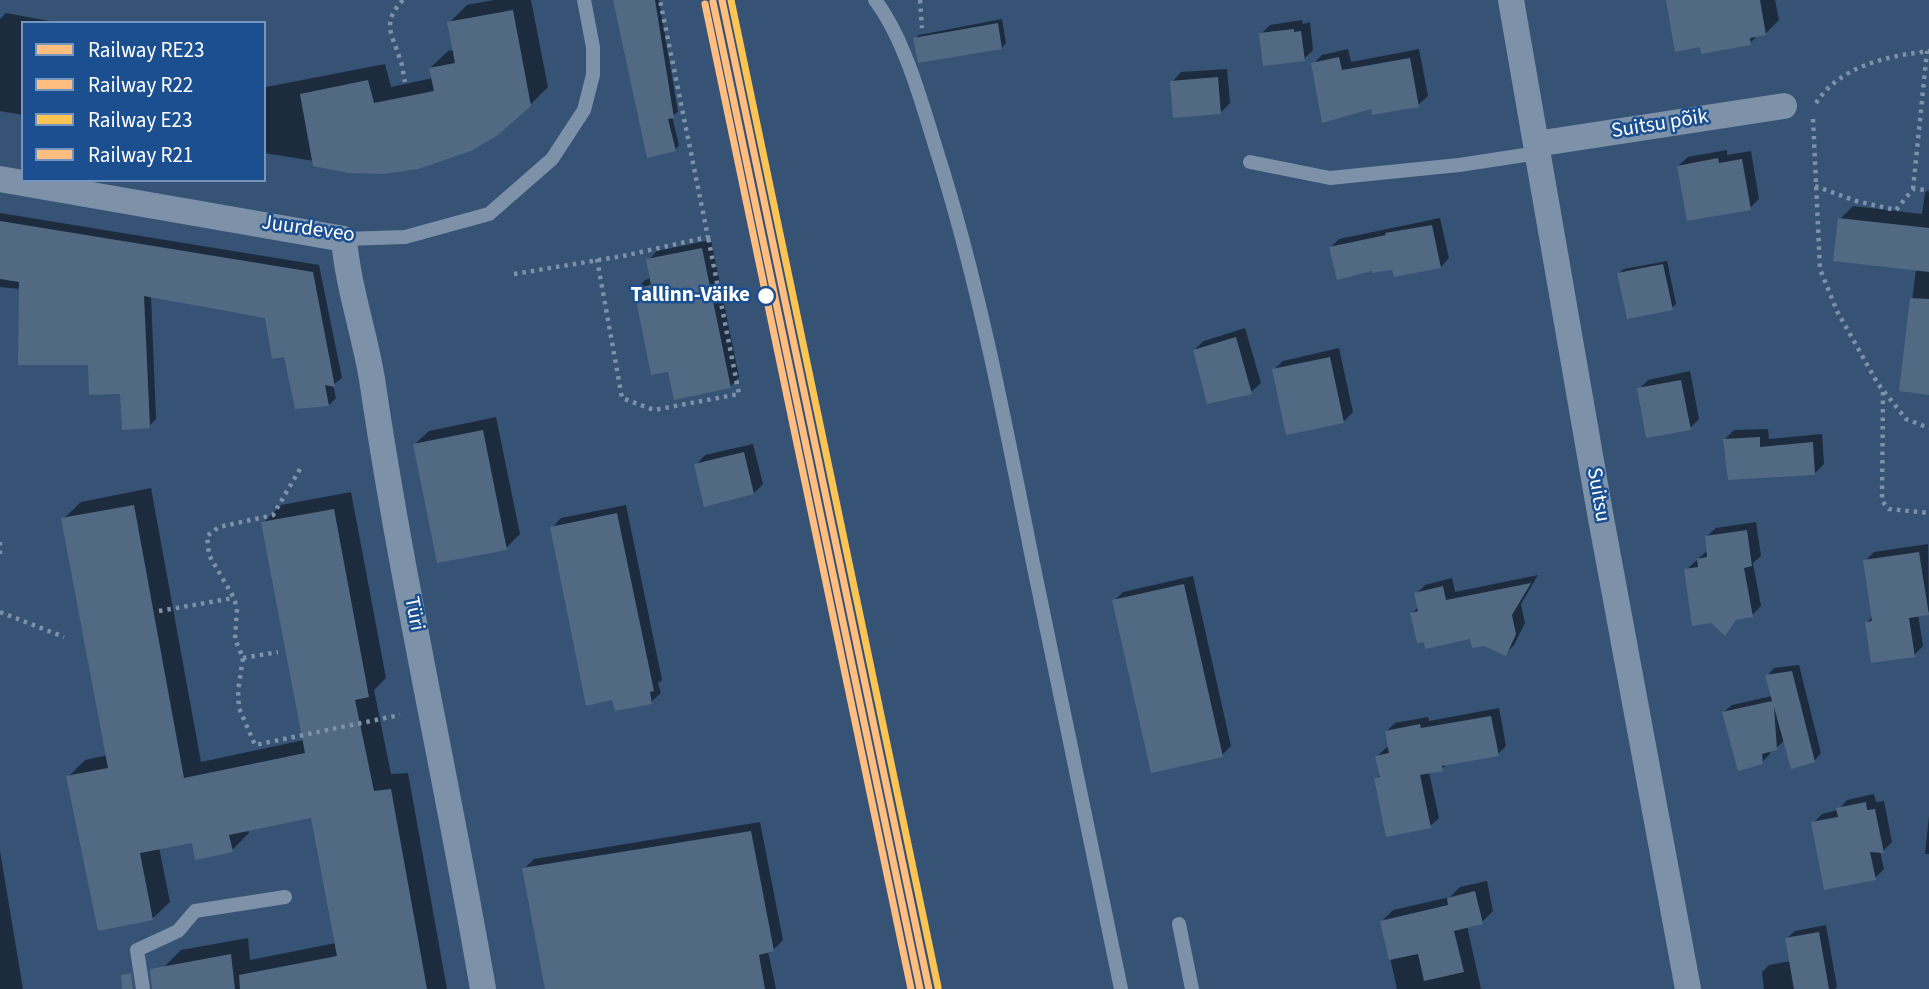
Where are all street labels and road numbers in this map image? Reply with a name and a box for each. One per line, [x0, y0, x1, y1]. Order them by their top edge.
street label: Suitsu põik [1610, 105, 1710, 145]
street label: Juurdeveo [260, 211, 356, 249]
street label: Suitsu [1580, 466, 1614, 524]
street label: Türi [397, 595, 429, 633]

